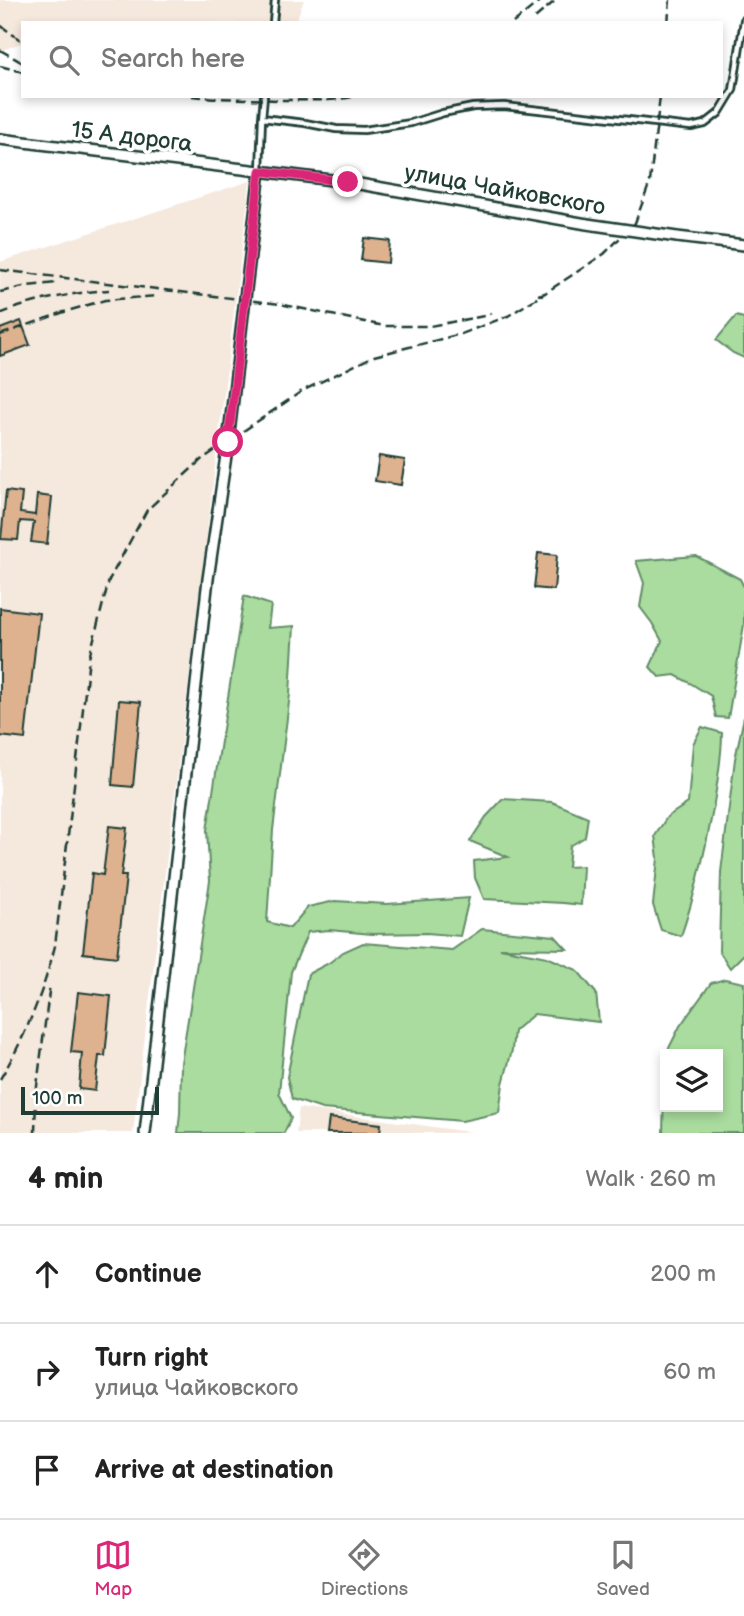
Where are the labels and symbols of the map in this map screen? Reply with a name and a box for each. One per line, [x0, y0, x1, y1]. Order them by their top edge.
street label: 15 А дорога [70, 116, 194, 158]
street label: улица Чайковского [402, 159, 607, 221]
route end [332, 166, 363, 197]
route start [212, 426, 243, 457]
scale bar [21, 1084, 159, 1116]

